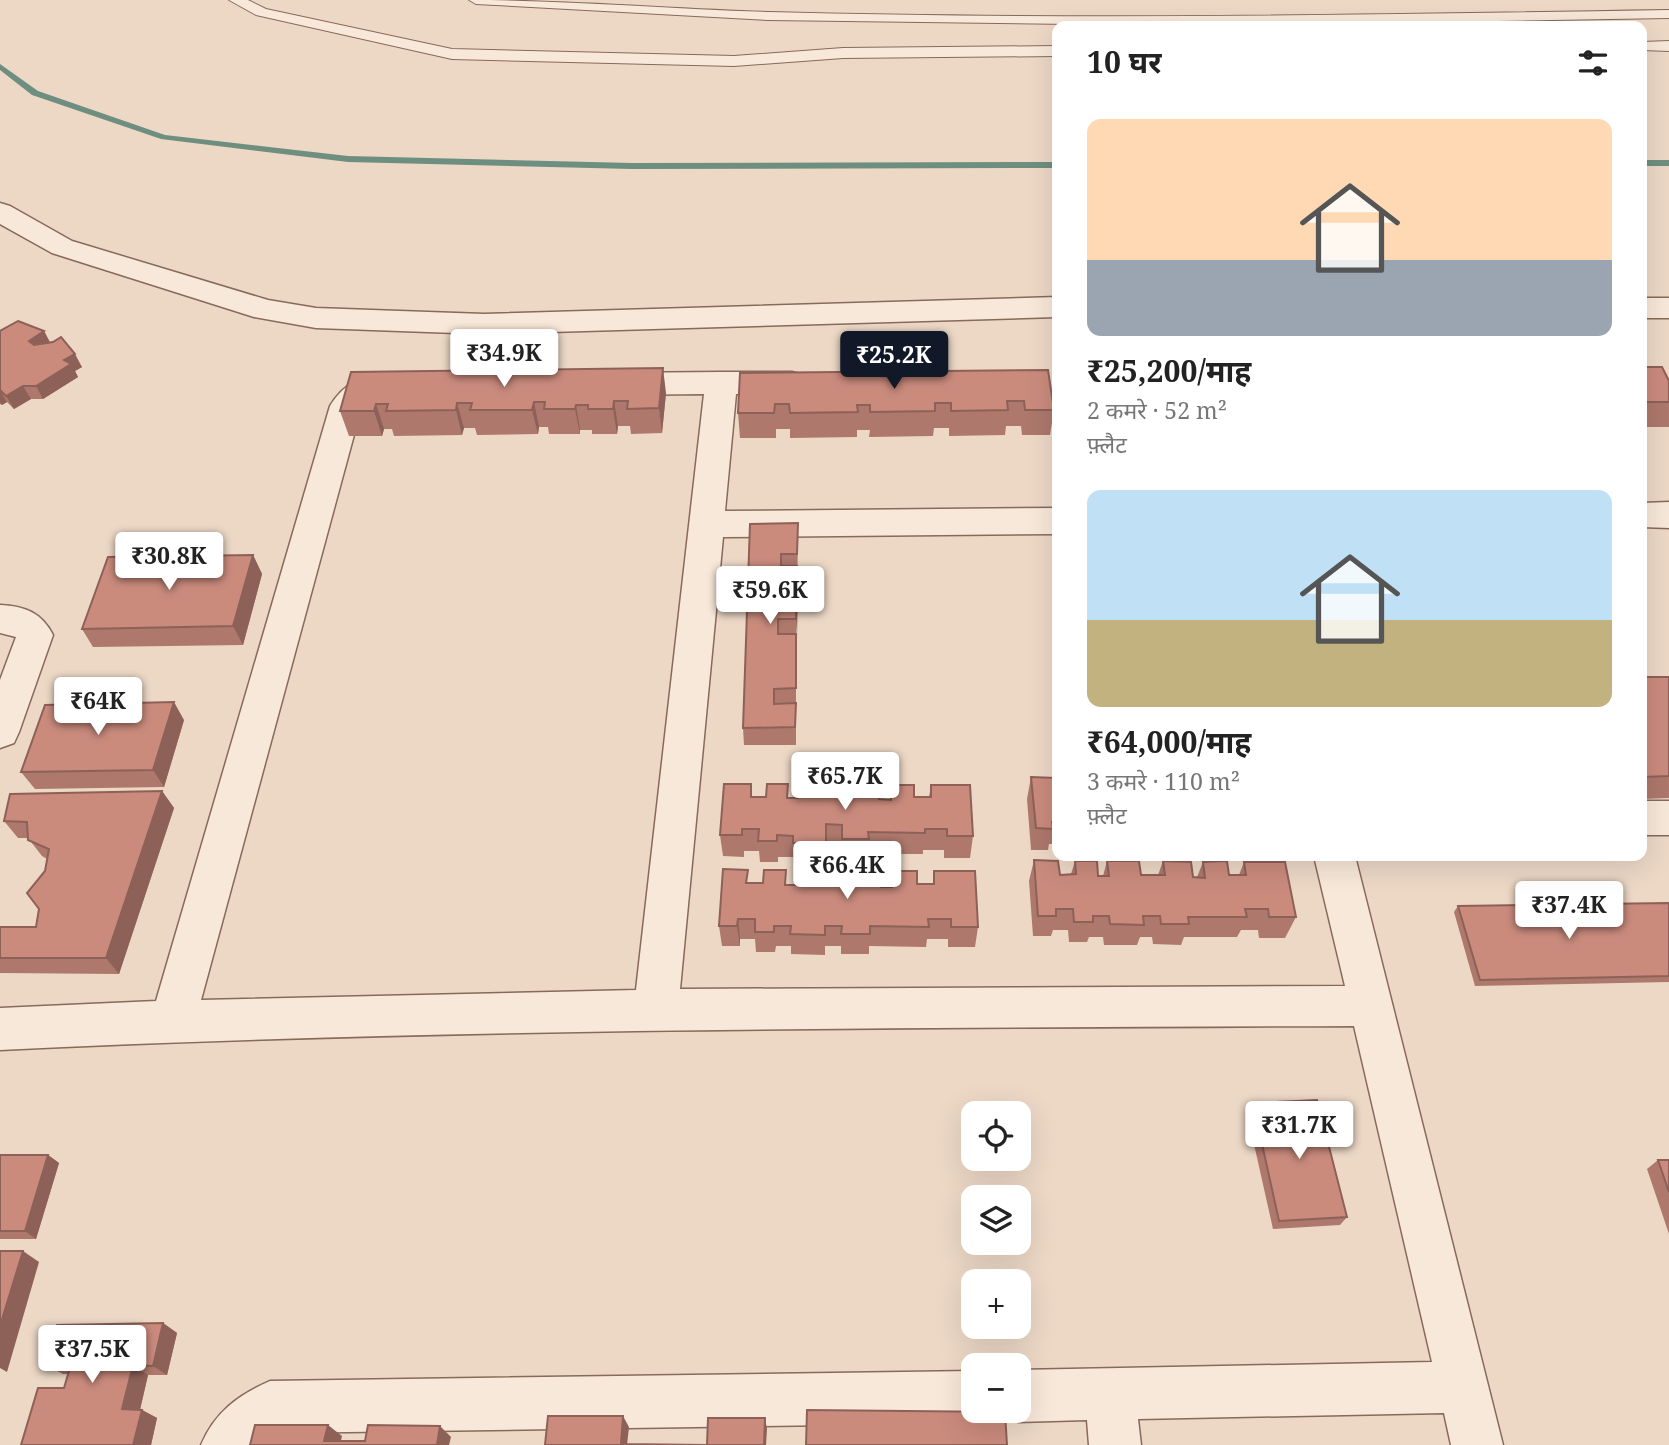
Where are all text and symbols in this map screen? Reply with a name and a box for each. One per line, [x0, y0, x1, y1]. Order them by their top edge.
text: 10 घर [1087, 41, 1161, 82]
icon: filters [1574, 44, 1612, 82]
icon: home [1287, 165, 1413, 291]
pin: ₹34.9K [447, 330, 561, 389]
pin: ₹25.2K [837, 332, 951, 391]
text: ₹34.9K [466, 336, 542, 368]
text: ₹25.2K [856, 338, 932, 370]
text: ₹25,200/माह [1087, 350, 1251, 391]
text: 2 कमरे · 52 m² [1087, 394, 1227, 426]
text: फ़्लैट [1087, 428, 1127, 460]
pin: ₹30.8K [112, 532, 226, 592]
icon: home [1287, 536, 1413, 662]
text: ₹30.8K [131, 539, 207, 571]
pin: ₹59.6K [713, 566, 827, 626]
text: ₹59.6K [732, 573, 808, 605]
pin: ₹64K [57, 678, 139, 737]
text: ₹64K [70, 684, 126, 716]
text: ₹64,000/माह [1087, 721, 1251, 762]
pin: ₹65.7K [788, 752, 902, 812]
text: ₹65.7K [807, 759, 883, 791]
text: 3 कमरे · 110 m² [1087, 765, 1240, 797]
text: फ़्लैट [1087, 799, 1127, 831]
pin: ₹66.4K [790, 842, 904, 901]
text: ₹66.4K [809, 848, 885, 880]
pin: ₹37.4K [1512, 881, 1626, 941]
text: ₹37.4K [1531, 888, 1607, 920]
map controls [961, 1101, 1031, 1423]
button: locate [961, 1101, 1031, 1171]
pin: ₹31.7K [1242, 1102, 1356, 1161]
text: ₹31.7K [1261, 1108, 1337, 1140]
button: layers [961, 1185, 1031, 1255]
button: + [961, 1269, 1031, 1339]
pin: ₹37.5K [35, 1326, 149, 1385]
text: ₹37.5K [54, 1332, 130, 1364]
button: − [961, 1353, 1031, 1423]

